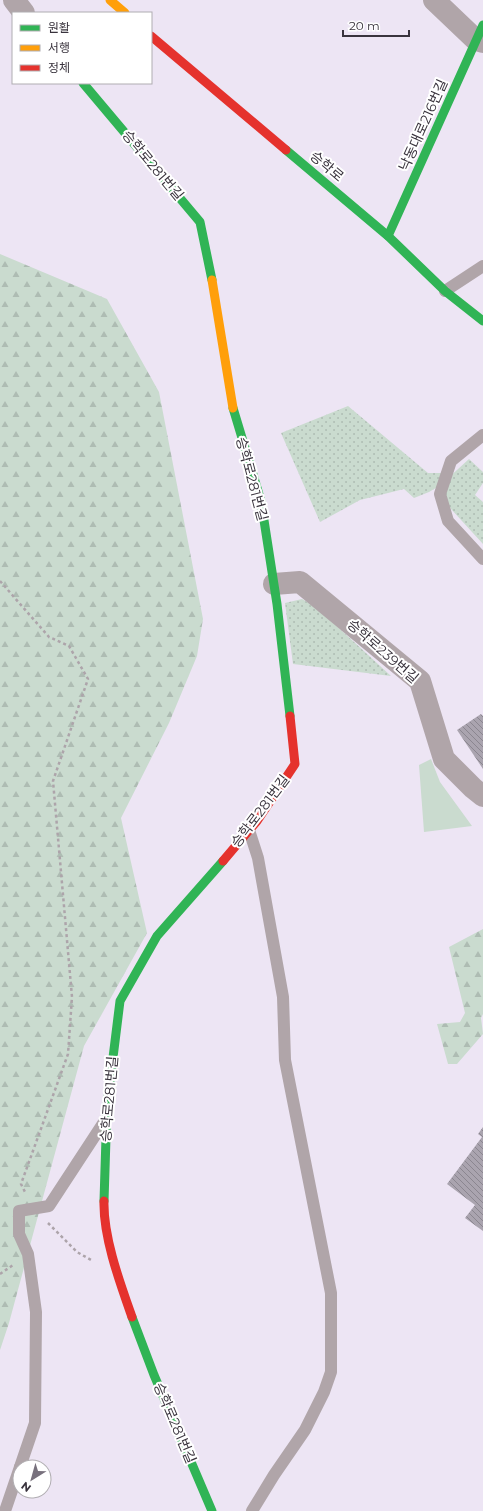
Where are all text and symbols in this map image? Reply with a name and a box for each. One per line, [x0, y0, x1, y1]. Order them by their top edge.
legend [12, 12, 152, 84]
scale bar [343, 12, 409, 38]
text: 20 m [349, 18, 380, 33]
text: 원활 [48, 20, 70, 35]
text: 서행 [48, 40, 70, 55]
text: 정체 [48, 60, 70, 75]
street label: 낙동대로216번길 [395, 76, 451, 174]
street label: 승학로281번길 [118, 126, 188, 204]
street label: 승학로 [306, 147, 348, 185]
street label: 승학로281번길 [232, 435, 272, 523]
street label: 승학로239번길 [344, 615, 422, 687]
street label: 승학로281번길 [227, 771, 293, 851]
street label: 승학로281번길 [96, 1055, 122, 1143]
street label: 승학로281번길 [150, 1380, 200, 1466]
north arrow [12, 1459, 52, 1499]
text: N [18, 1479, 34, 1495]

